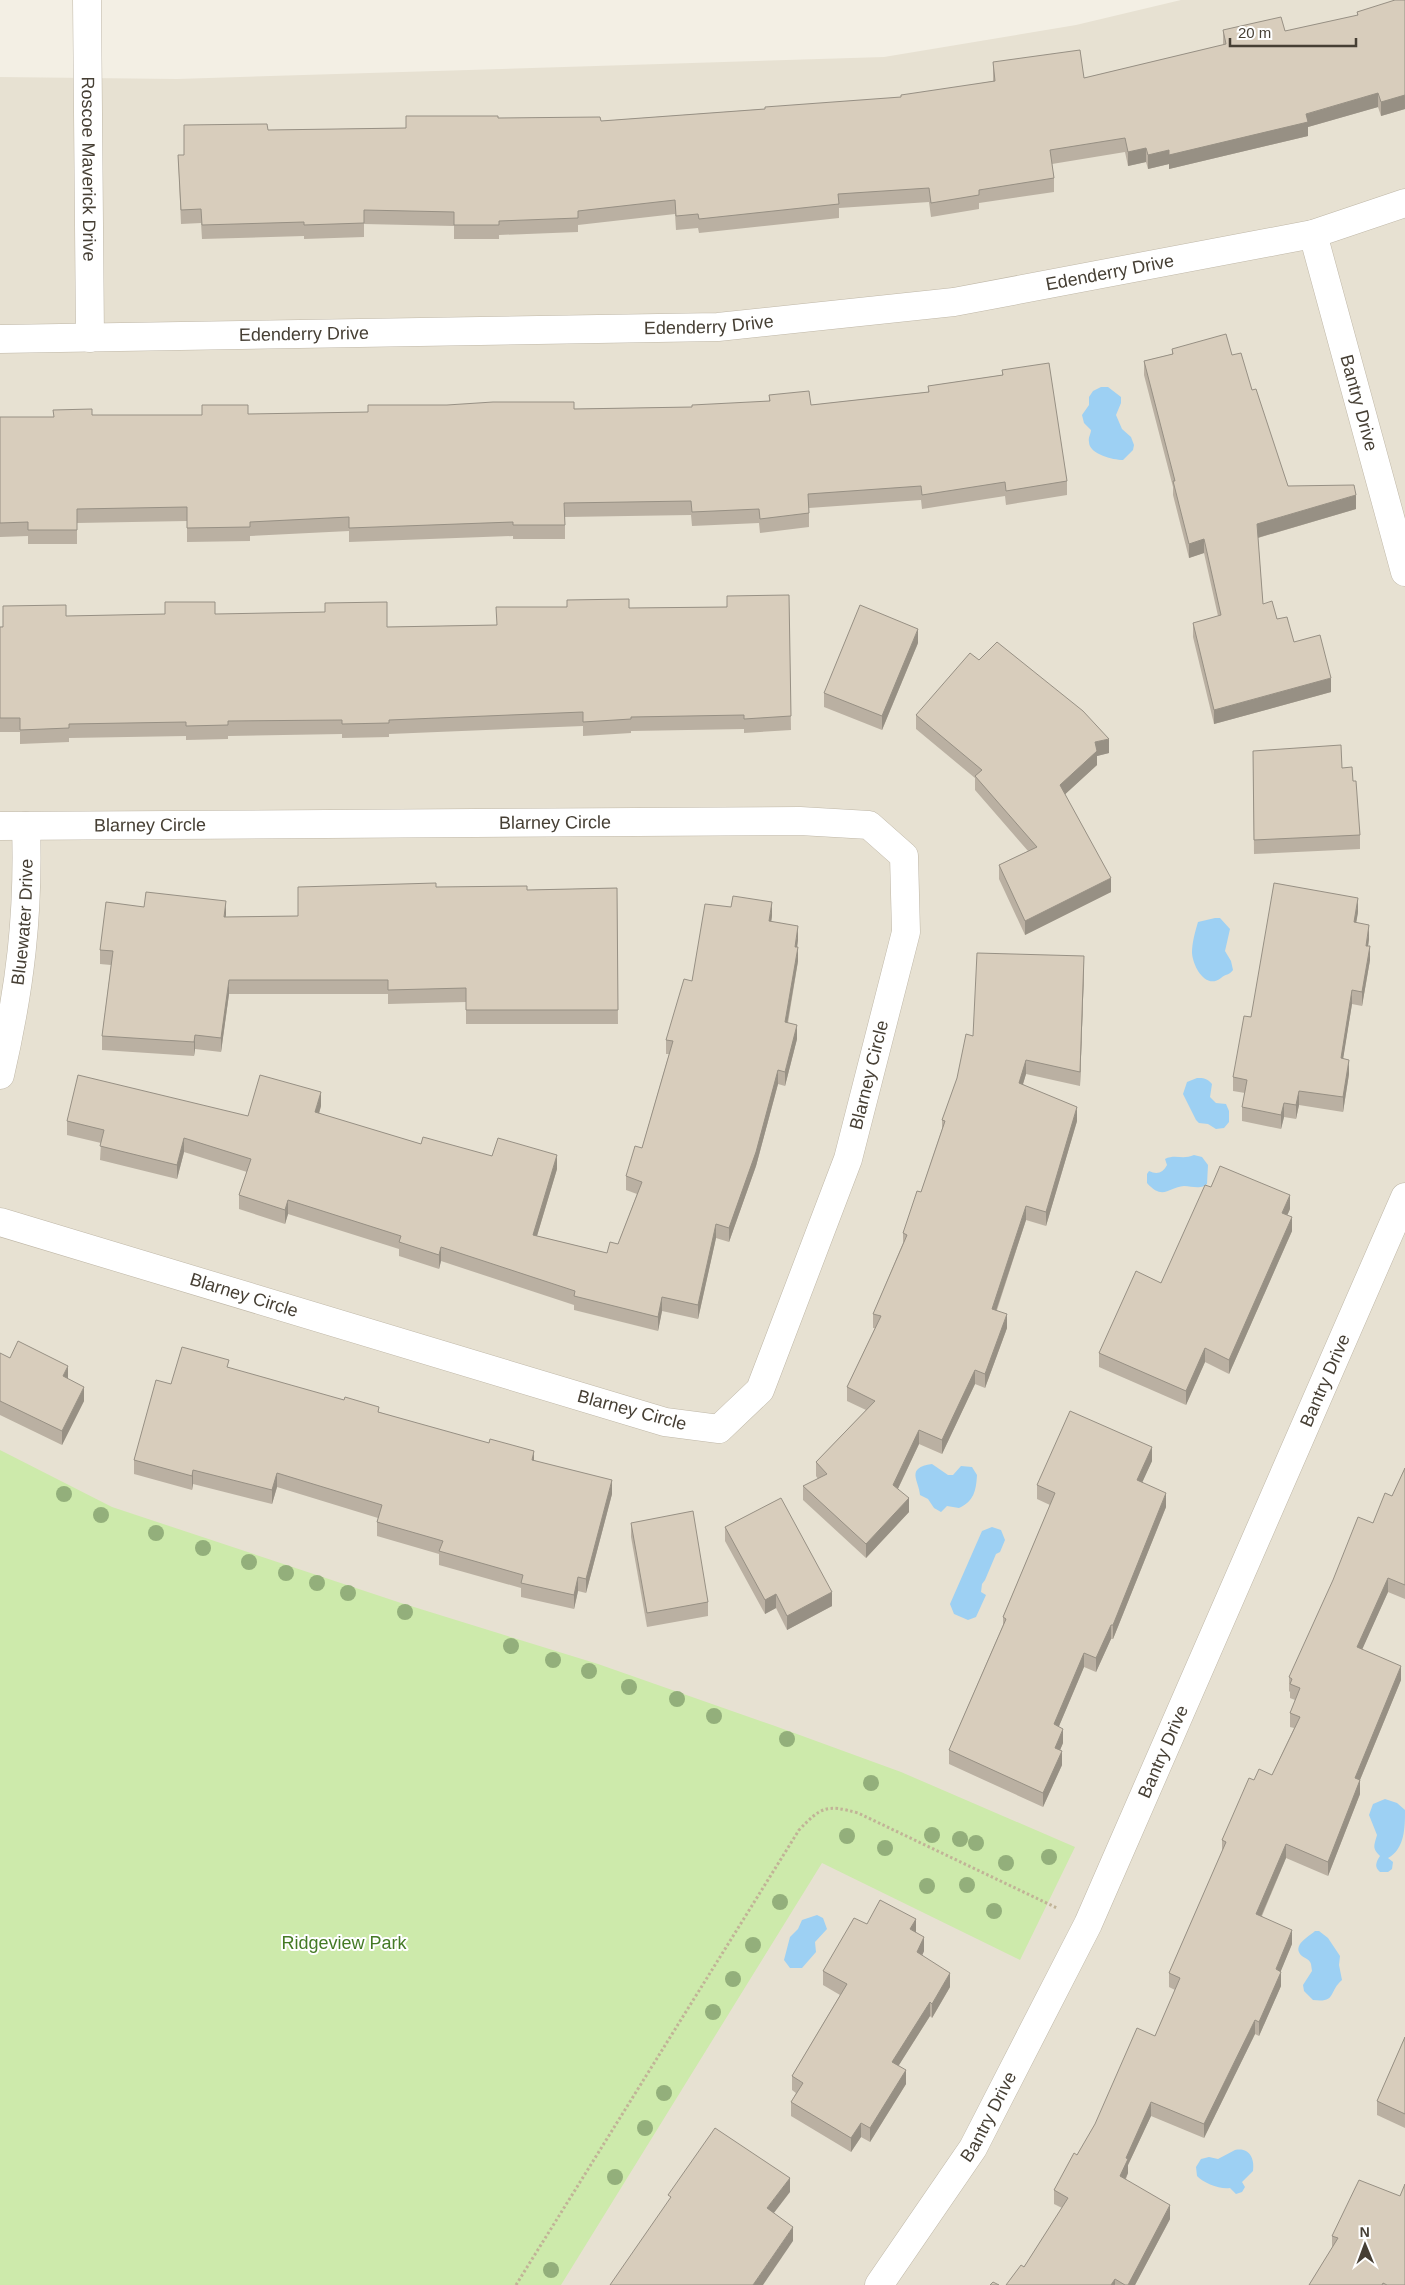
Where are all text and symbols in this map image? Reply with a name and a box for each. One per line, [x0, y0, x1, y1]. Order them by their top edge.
scale bar [1230, 15, 1356, 47]
text: 20 m [1238, 24, 1271, 41]
street label: Roscoe Maverick Drive [78, 76, 99, 262]
street label: Edenderry Drive [1044, 251, 1176, 294]
street label: Edenderry Drive [644, 311, 775, 338]
street label: Edenderry Drive [239, 323, 369, 345]
street label: Bantry Drive [1336, 352, 1382, 453]
street label: Blarney Circle [499, 812, 611, 833]
street label: Blarney Circle [94, 815, 206, 835]
street label: Bluewater Drive [7, 859, 37, 987]
street label: Blarney Circle [846, 1018, 892, 1132]
street label: Blarney Circle [188, 1269, 300, 1321]
street label: Bantry Drive [1296, 1331, 1354, 1430]
street label: Blarney Circle [575, 1386, 689, 1434]
street label: Bantry Drive [1134, 1702, 1192, 1801]
park label: Ridgeview Park [281, 1933, 408, 1953]
street label: Bantry Drive [956, 2068, 1020, 2166]
north arrow [1340, 2220, 1390, 2270]
text: N [1360, 2224, 1370, 2240]

